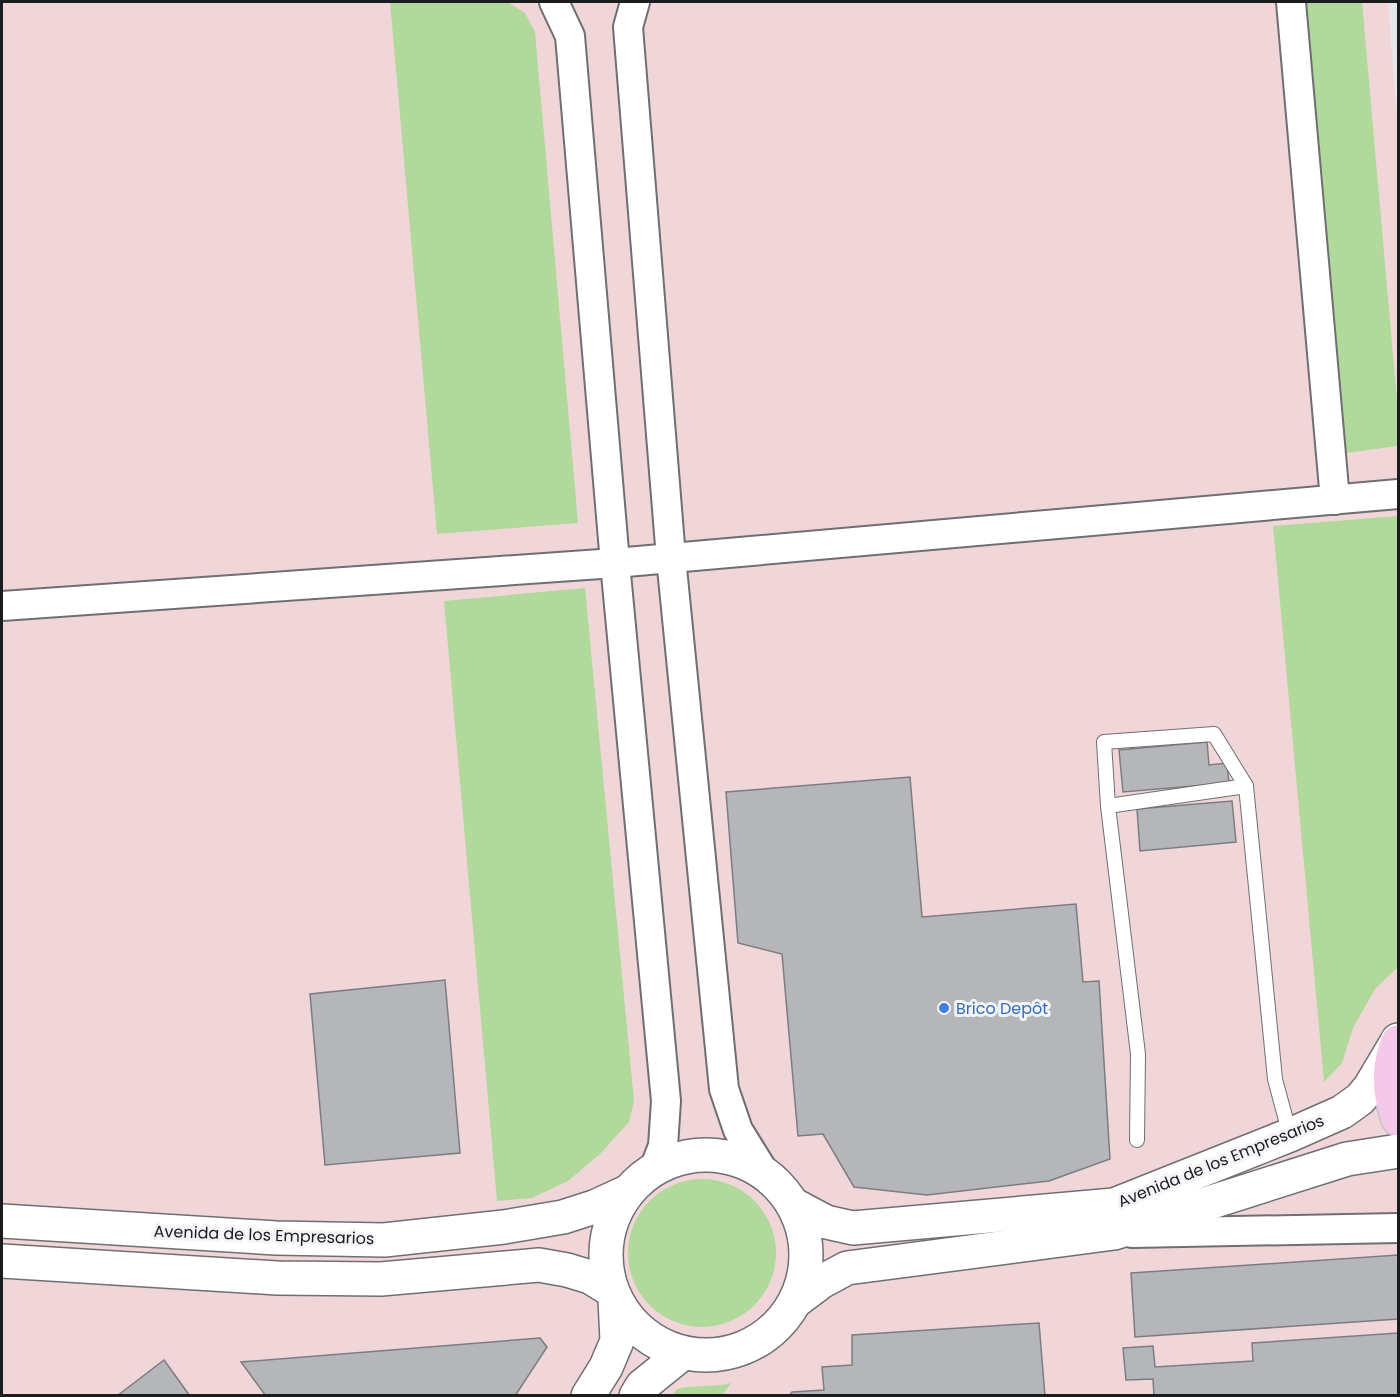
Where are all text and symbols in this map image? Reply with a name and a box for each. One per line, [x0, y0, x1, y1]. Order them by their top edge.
place label: Brico Depôt [956, 997, 1048, 1020]
marker: Brico Depôt [937, 1001, 951, 1015]
street label: Avenida de los Empresarios [1114, 1109, 1328, 1213]
street label: Avenida de los Empresarios [153, 1220, 375, 1250]

